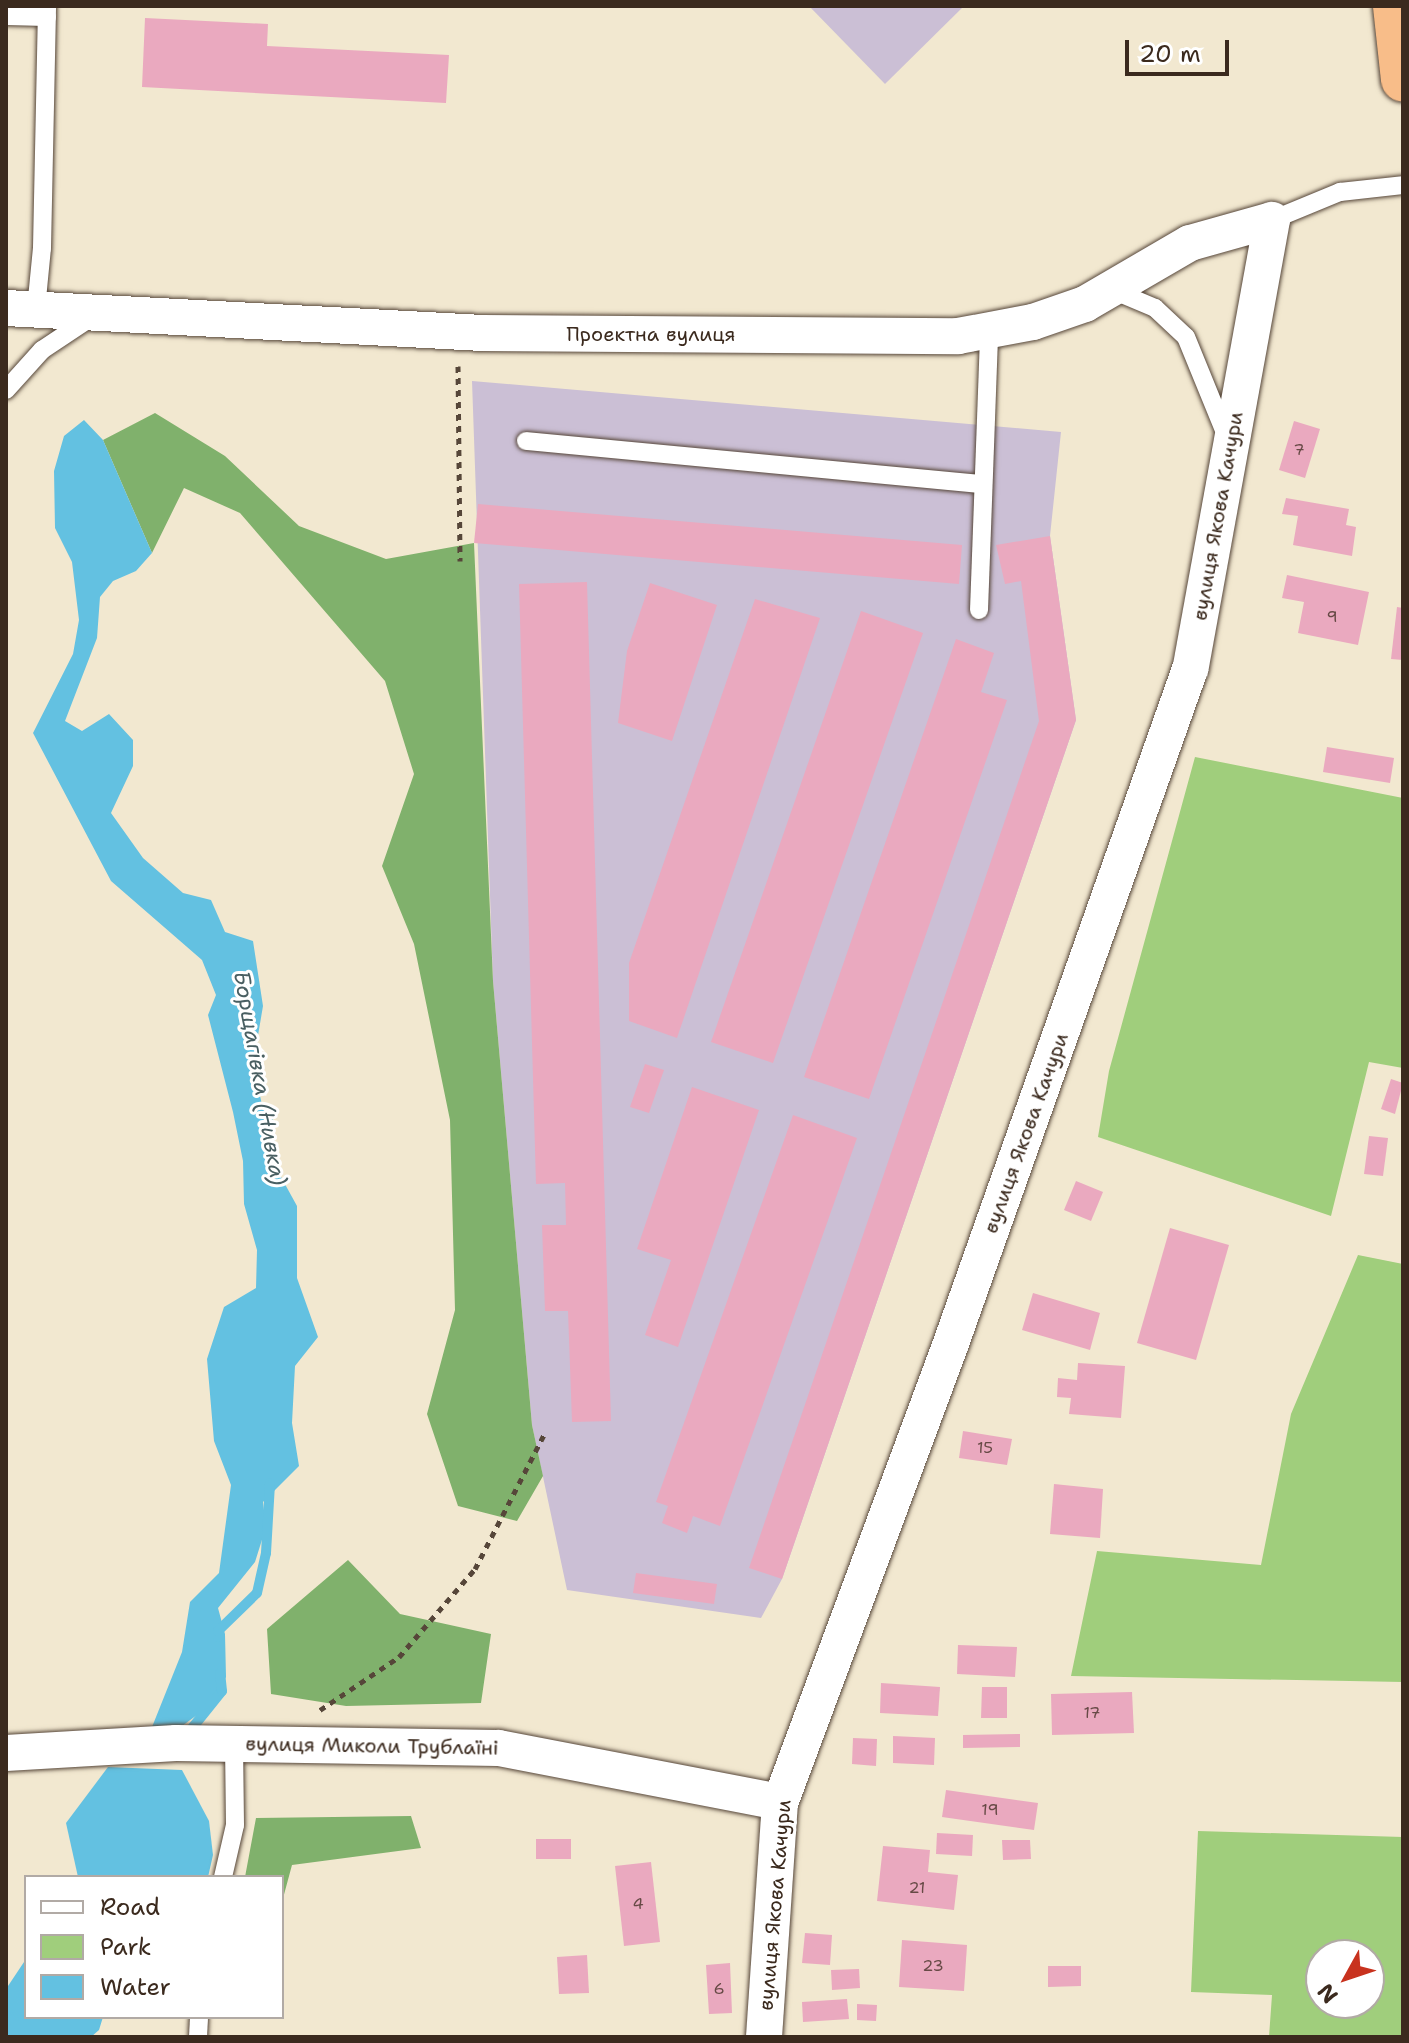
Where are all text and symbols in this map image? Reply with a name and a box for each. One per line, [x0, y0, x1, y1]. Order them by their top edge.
scale bar [1129, 24, 1233, 74]
text: 20 m [1139, 38, 1201, 70]
street label: Проектна вулиця [566, 322, 736, 346]
street label: вулиця Якова Качури [1188, 410, 1248, 622]
house number: 7 [1293, 440, 1305, 460]
house number: 9 [1326, 607, 1338, 627]
water label: Борщагівка (Нивка) [228, 969, 292, 1187]
street label: вулиця Якова Качури [979, 1029, 1073, 1237]
house number: 15 [977, 1438, 993, 1458]
house number: 17 [1083, 1703, 1101, 1723]
street label: вулиця Миколи Трублаїні [245, 1732, 499, 1760]
street label: вулиця Якова Качури [754, 1799, 796, 2011]
house number: 19 [981, 1800, 999, 1820]
legend [24, 1875, 284, 2019]
house number: 21 [908, 1878, 926, 1898]
text: Road [100, 1891, 160, 1923]
house number: 4 [632, 1894, 644, 1914]
text: Park [100, 1931, 152, 1963]
north arrow [1305, 1939, 1385, 2019]
house number: 23 [922, 1956, 944, 1976]
text: Water [100, 1971, 171, 2003]
text: N [1311, 1977, 1344, 2009]
house number: 6 [713, 1979, 725, 1999]

